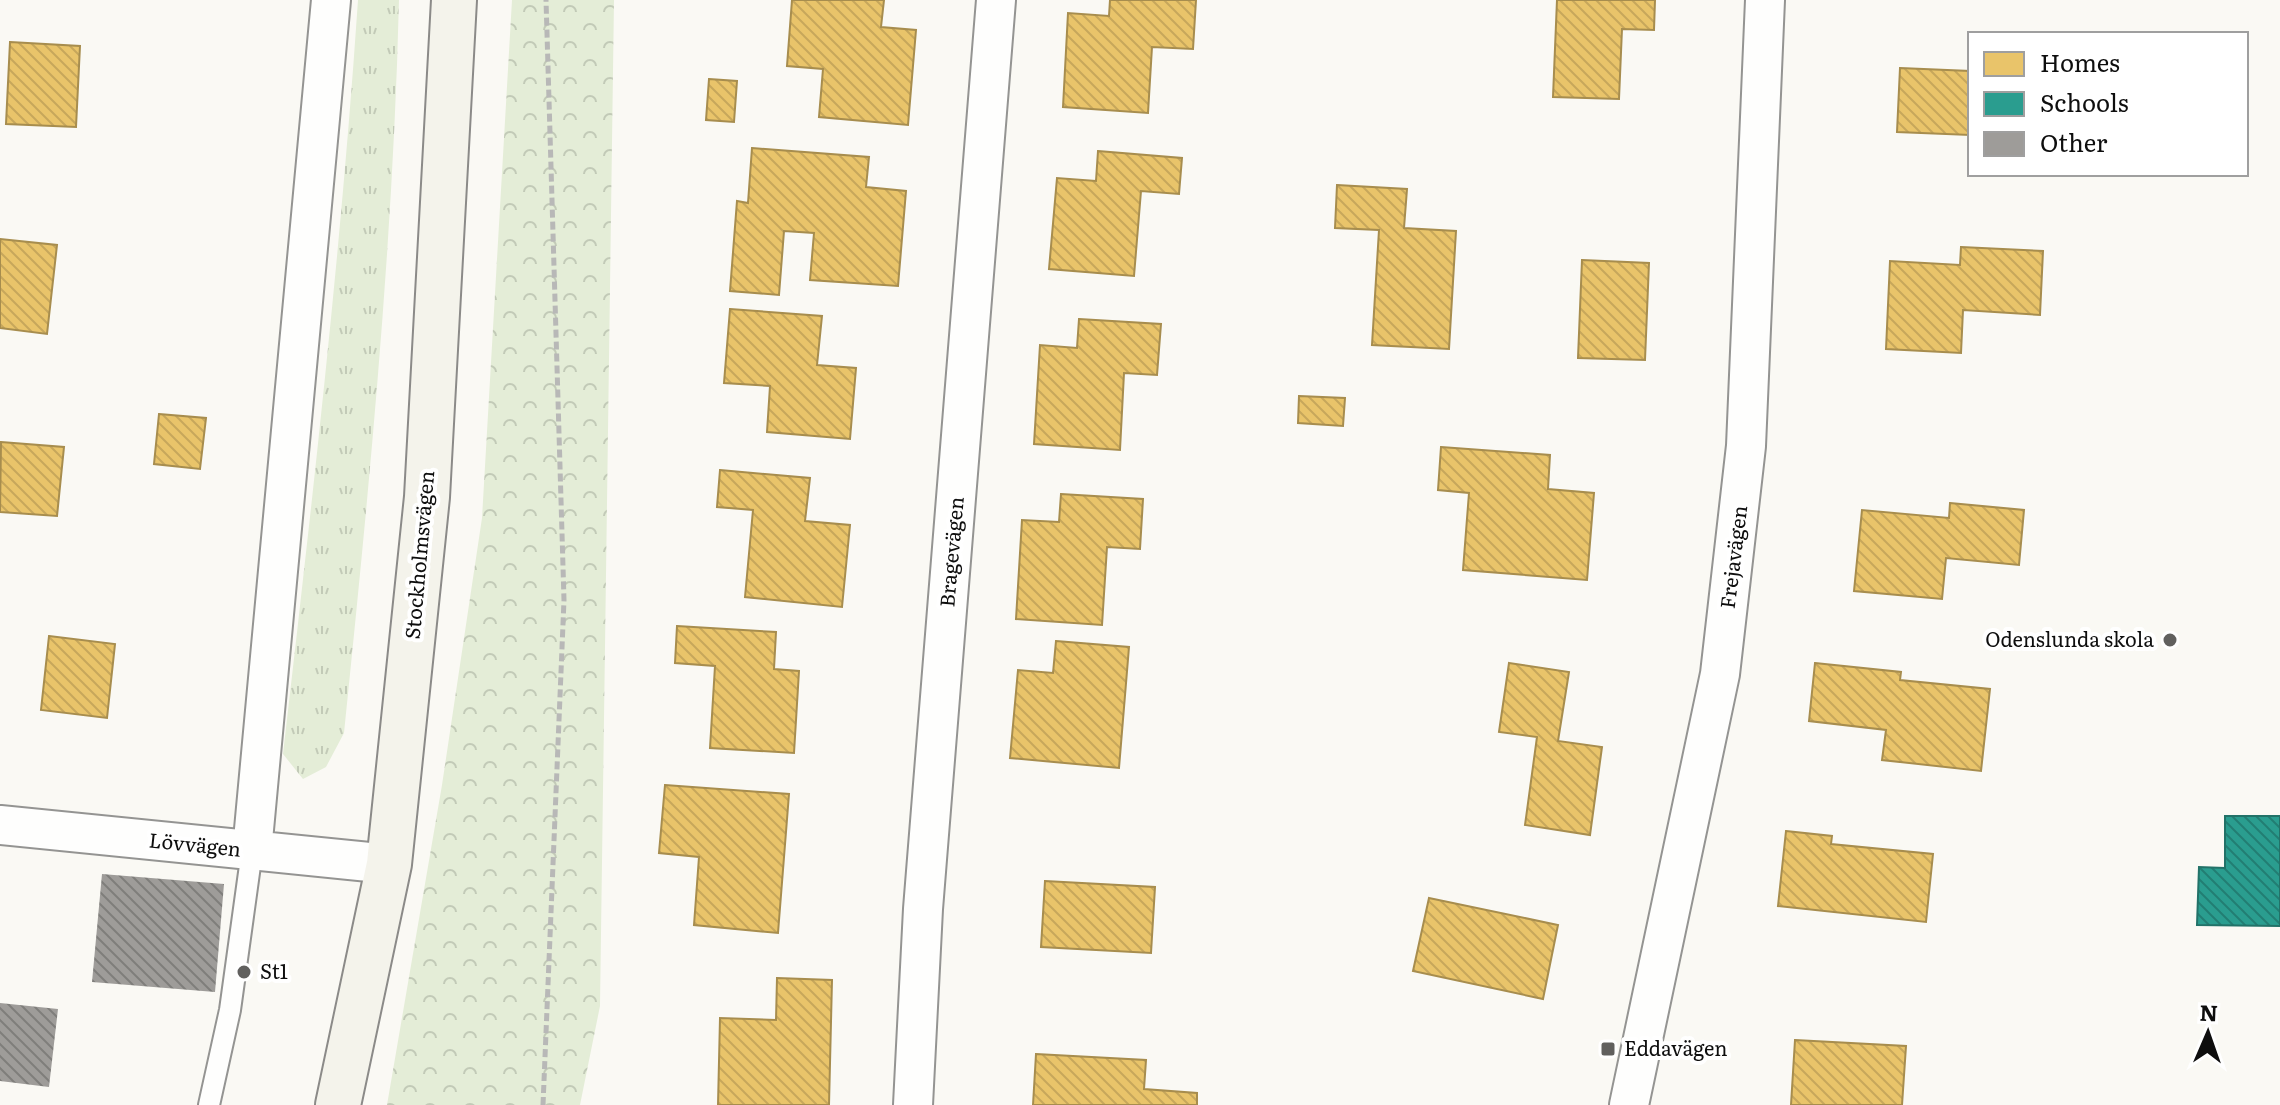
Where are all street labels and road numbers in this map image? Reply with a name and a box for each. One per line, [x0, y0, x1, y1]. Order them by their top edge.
street label: Stockholmsvägen [396, 469, 440, 640]
street label: Bragevägen [930, 495, 970, 608]
street label: Frejavägen [1711, 503, 1753, 610]
street label: Lövvägen [148, 823, 243, 863]

